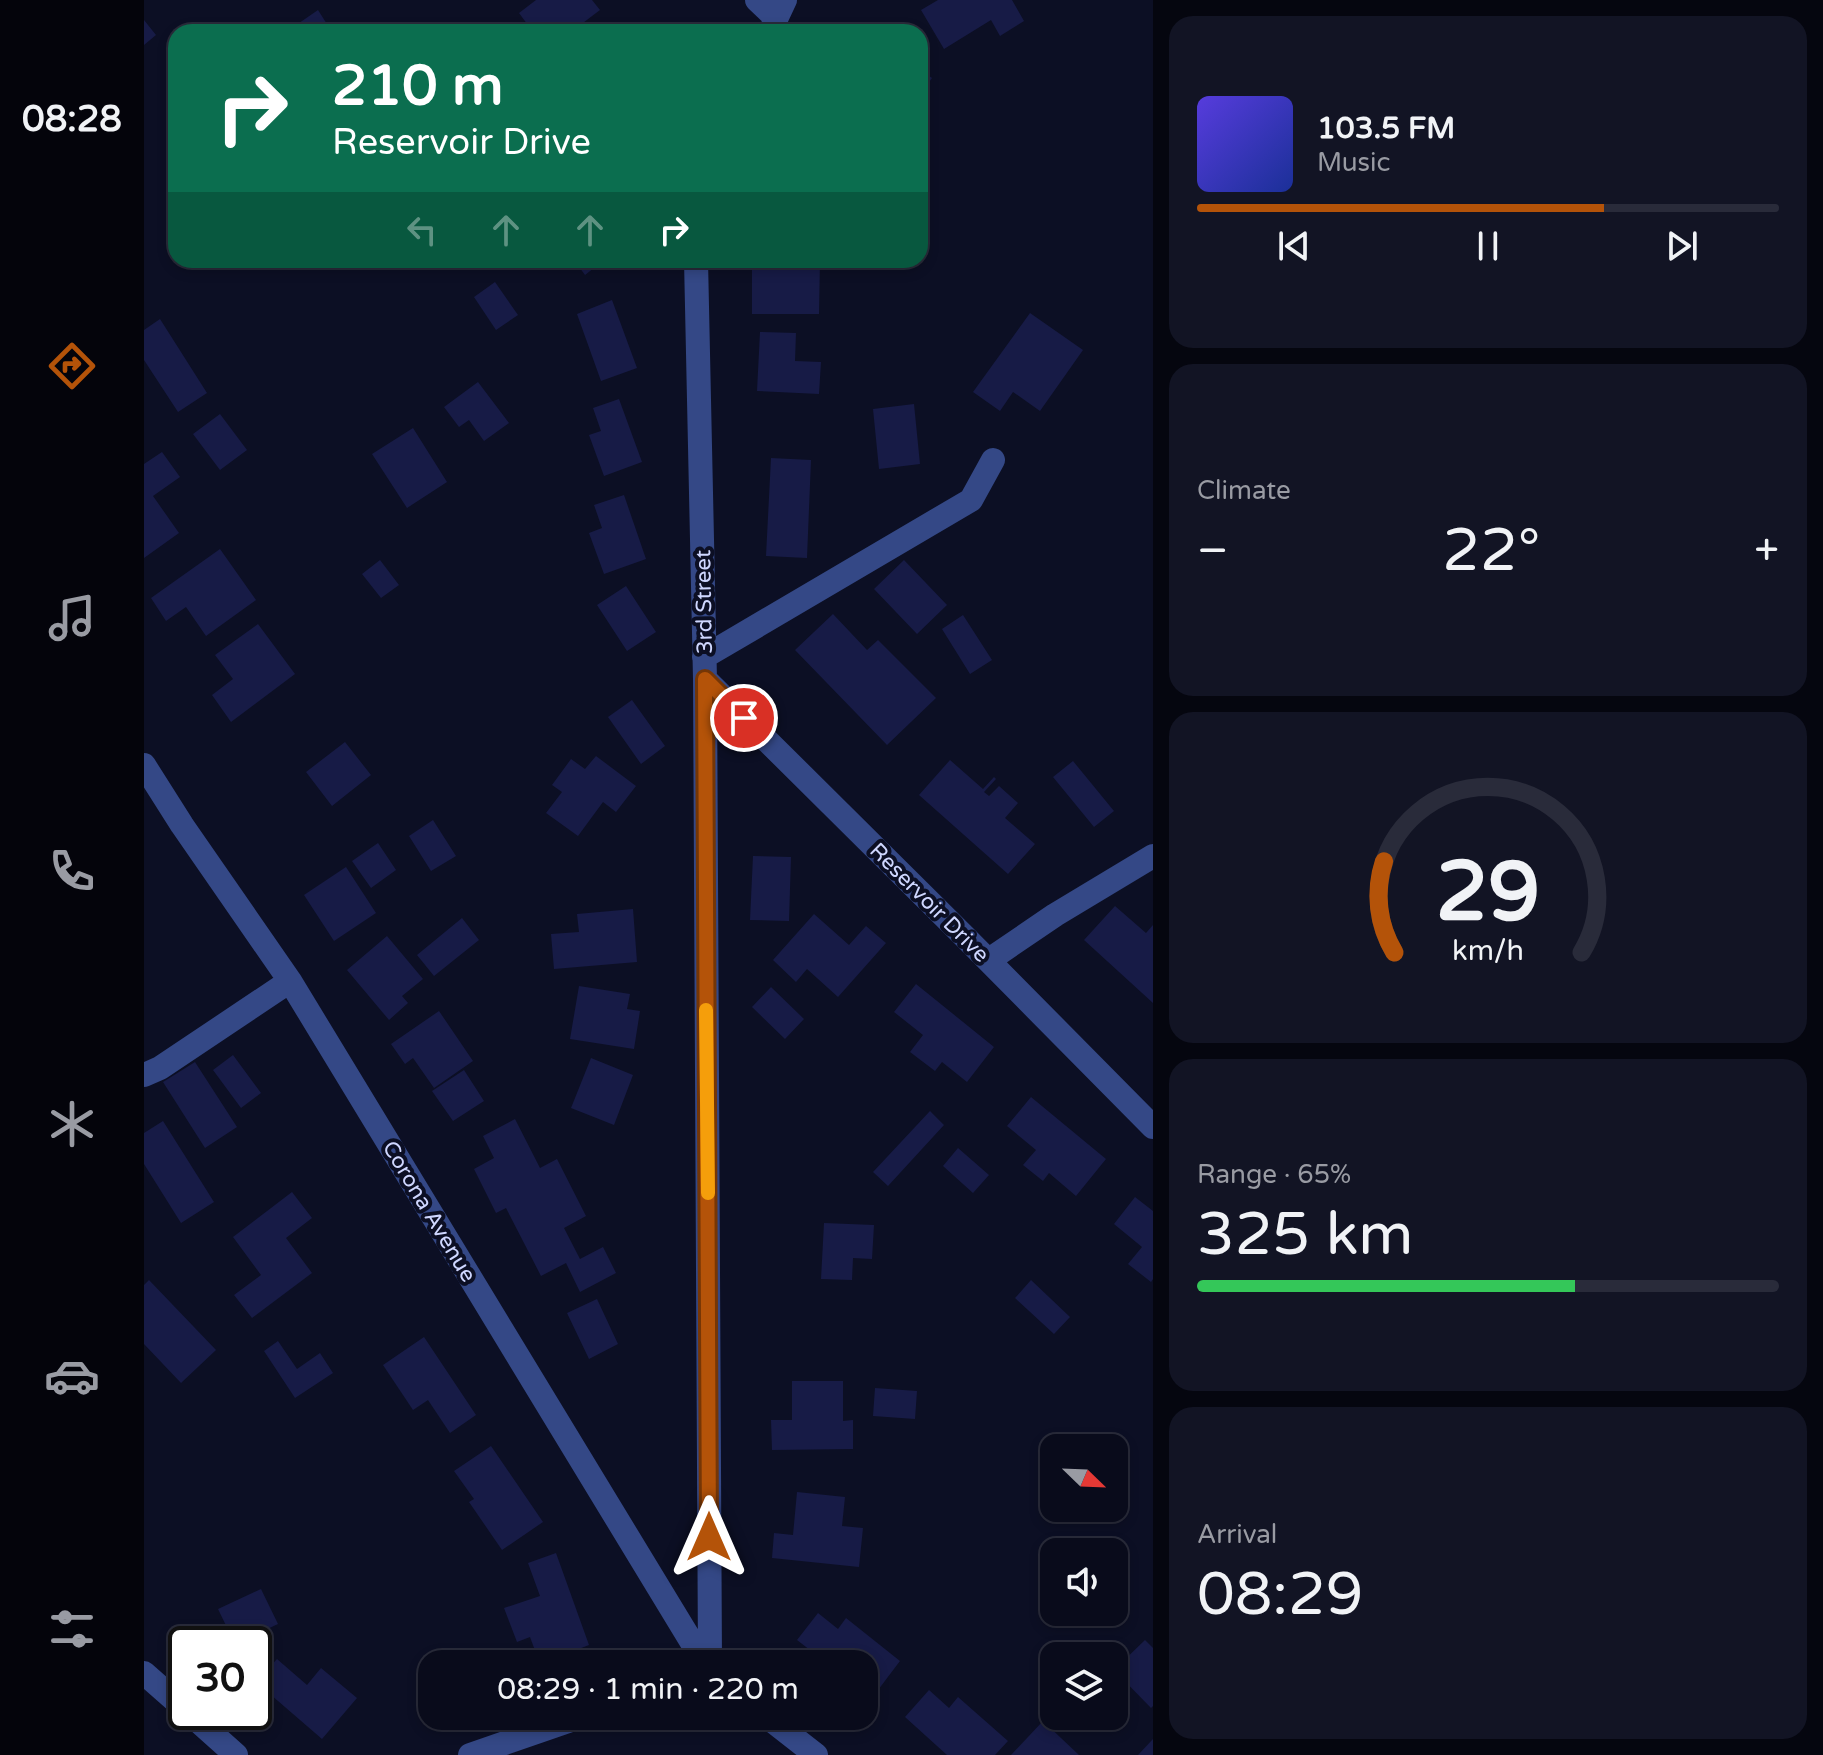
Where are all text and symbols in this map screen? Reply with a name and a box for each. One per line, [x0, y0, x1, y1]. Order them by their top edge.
text: 210 m [332, 53, 503, 120]
icon: right [200, 56, 304, 160]
text: 08:28 [22, 98, 122, 141]
text: 103.5 FM [1317, 110, 1455, 147]
text: Reservoir Drive [332, 121, 591, 164]
text: Music [1317, 147, 1390, 178]
icon: left [400, 208, 444, 252]
icon: ahead [484, 208, 528, 252]
icon: ahead [568, 208, 612, 252]
icon: right [652, 208, 696, 252]
icon: previous [1272, 224, 1316, 268]
icon: pause [1466, 224, 1510, 268]
icon: next [1660, 224, 1704, 268]
icon: directions [44, 338, 100, 394]
text: Climate [1197, 475, 1291, 506]
text: 22° [1442, 515, 1540, 587]
text: − [1197, 525, 1228, 578]
text: + [1754, 525, 1779, 578]
street label: 3rd Street [690, 550, 718, 654]
icon: music [44, 590, 100, 646]
pin [710, 684, 778, 752]
icon: arrive [722, 696, 766, 740]
street label: Reservoir Drive [864, 838, 994, 968]
icon: phone [44, 843, 100, 899]
text: 29 [1436, 843, 1540, 943]
text: km/h [1452, 935, 1524, 969]
icon: climate [44, 1096, 100, 1152]
street label: Corona Avenue [377, 1136, 481, 1287]
text: Range · 65% [1197, 1159, 1351, 1190]
text: 325 km [1197, 1199, 1413, 1271]
icon: car [44, 1348, 100, 1404]
north arrow [1040, 1434, 1128, 1522]
map controls [1040, 1434, 1128, 1730]
position arrow [667, 1495, 751, 1579]
text: Arrival [1197, 1519, 1277, 1550]
button: sound [1040, 1538, 1128, 1626]
text: 08:29 [1197, 1559, 1363, 1631]
icon: filters [44, 1601, 100, 1657]
speed limit sign: 30 [168, 1626, 272, 1730]
button: layers [1040, 1642, 1128, 1730]
text: 08:29 · 1 min · 220 m [497, 1671, 799, 1708]

